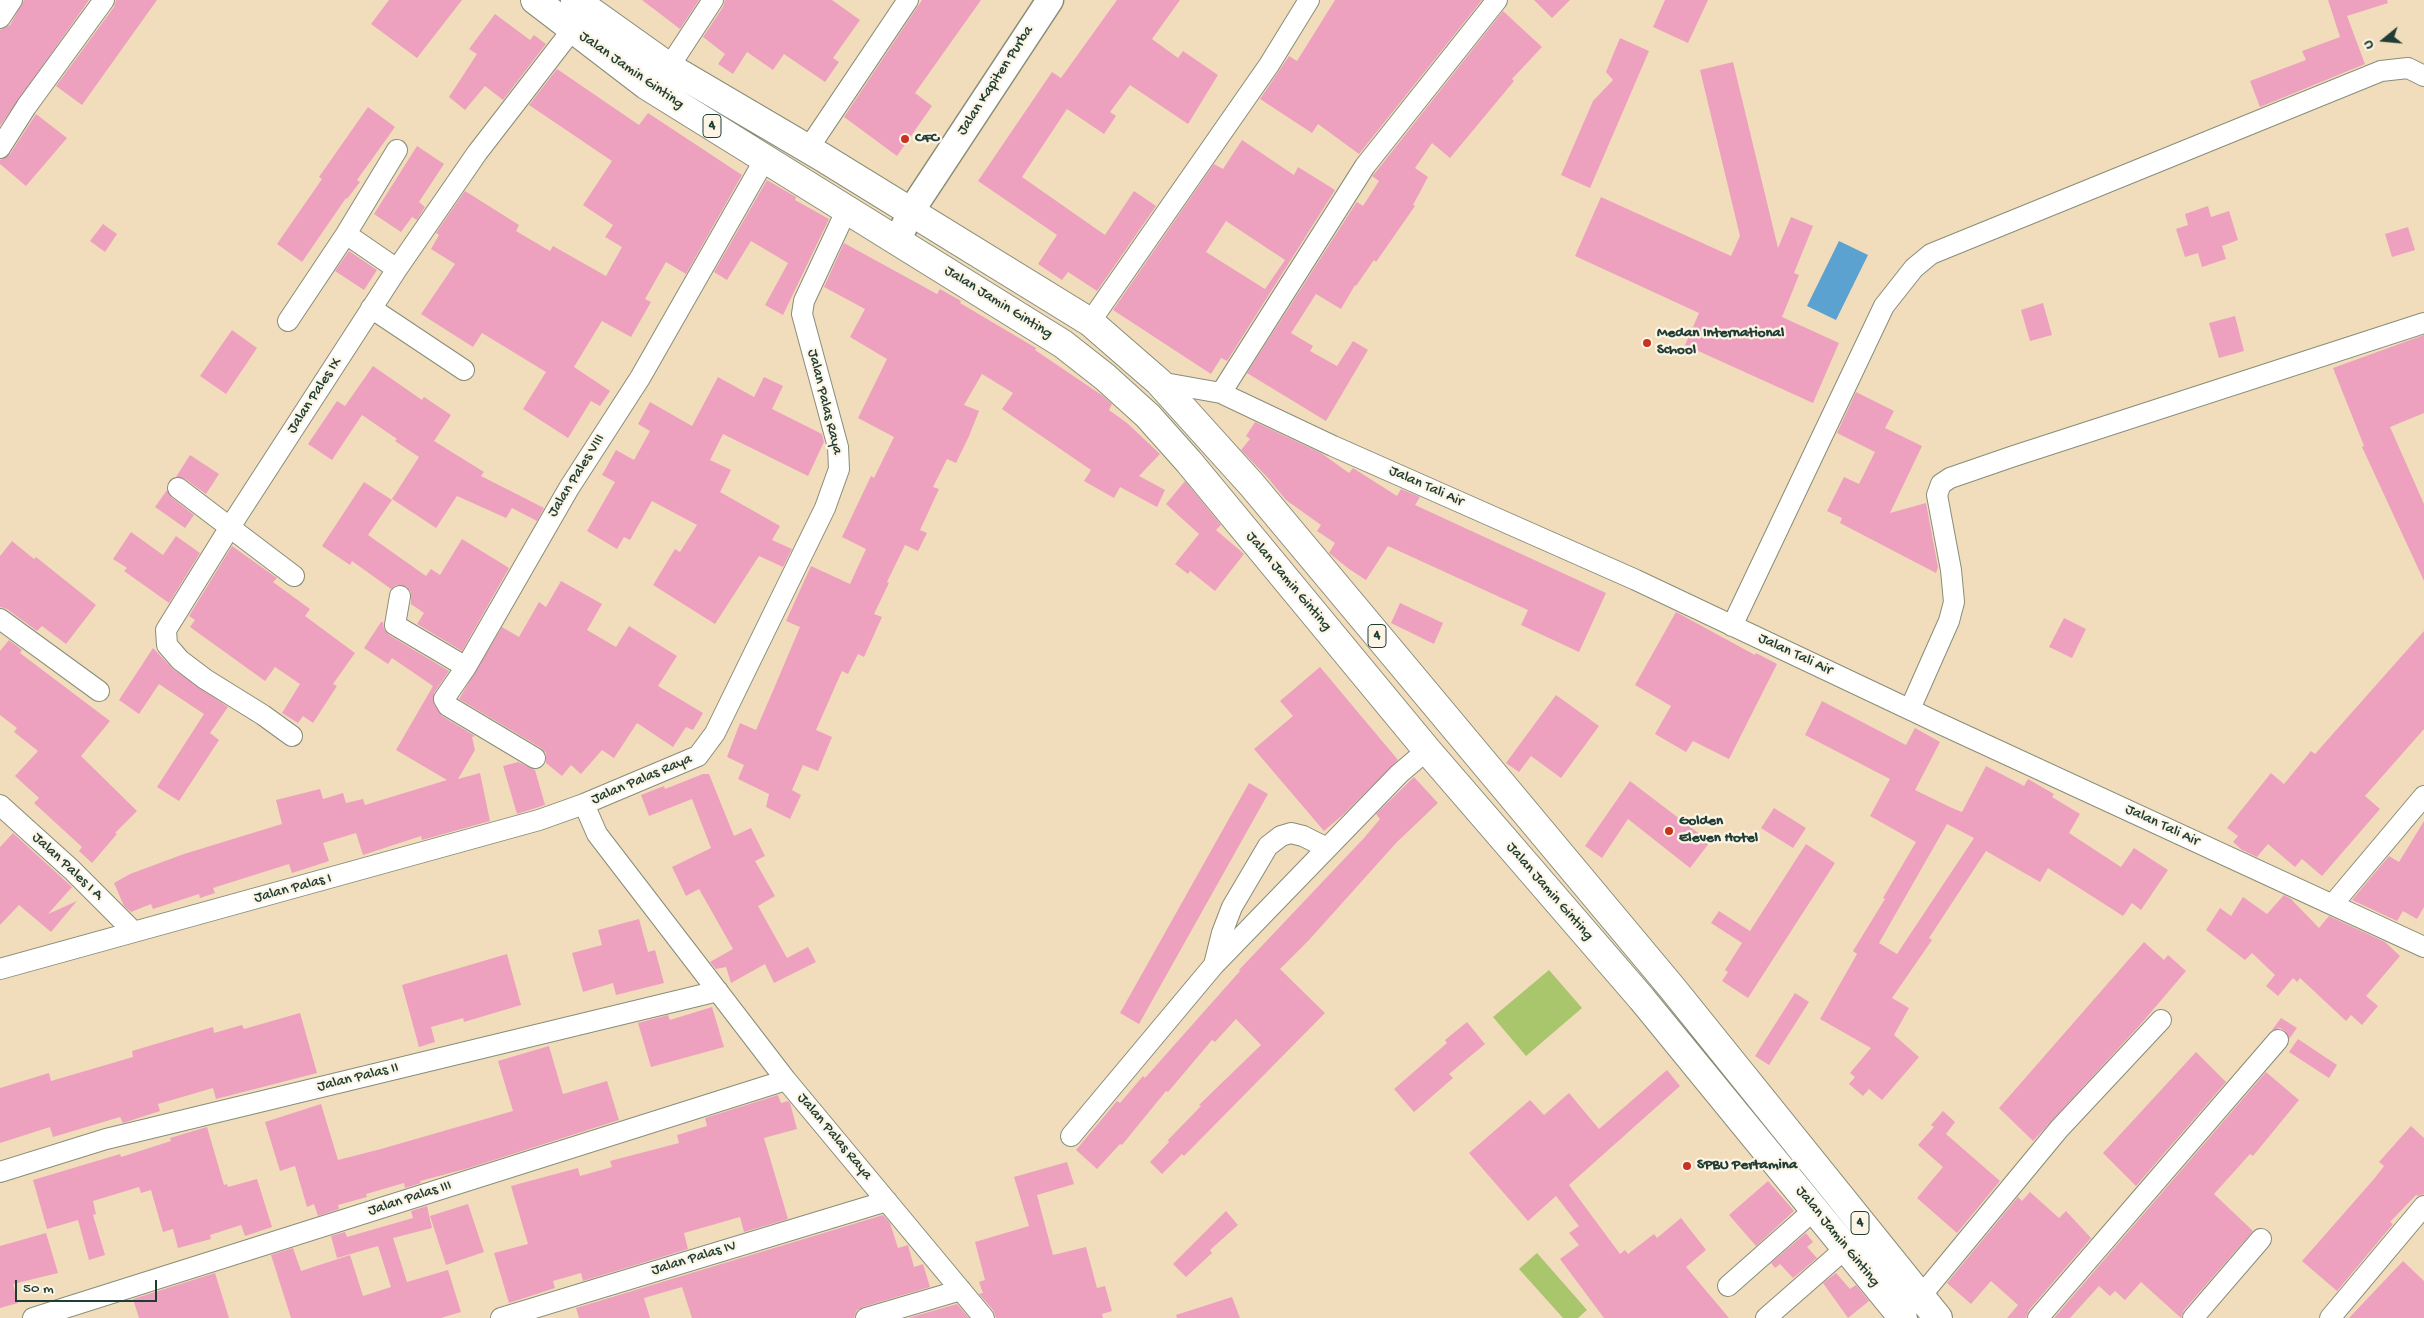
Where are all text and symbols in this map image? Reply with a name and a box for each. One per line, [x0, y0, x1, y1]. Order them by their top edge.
north arrow [2359, 15, 2409, 65]
street label: Jalan Kapiten Purba [954, 23, 1038, 139]
street label: Jalan Jamin Ginting [575, 28, 687, 114]
text: U [2360, 38, 2378, 51]
road number: 4 [703, 114, 721, 138]
place label: CFC [915, 130, 939, 148]
marker: CFC [899, 133, 911, 145]
street label: Jalan Jamin Ginting [941, 262, 1055, 344]
place label: Medan International School [1657, 325, 1784, 360]
marker: Medan International School [1641, 337, 1653, 349]
street label: Jalan Palas Raya [802, 348, 846, 456]
street label: Jalan Pales IX [284, 355, 346, 437]
street label: Jalan Pales VIII [544, 431, 610, 521]
street label: Jalan Tali Air [1386, 462, 1466, 512]
street label: Jalan Jamin Ginting [1241, 529, 1335, 635]
road number: 4 [1368, 624, 1386, 648]
street label: Jalan Tali Air [1755, 630, 1835, 680]
street label: Jalan Palas Raya [589, 751, 695, 809]
street label: Jalan Tali Air [2122, 801, 2202, 851]
place label: Golden Eleven Hotel [1679, 813, 1758, 848]
marker: Golden Eleven Hotel [1663, 825, 1675, 837]
street label: Jalan Pales I A [27, 829, 107, 905]
street label: Jalan Jamin Ginting [1501, 839, 1597, 945]
street label: Jalan Palas I [252, 870, 334, 908]
street label: Jalan Palas II [316, 1059, 400, 1097]
street label: Jalan Palas Raya [792, 1090, 876, 1184]
place label: SPBU Pertamina [1697, 1157, 1797, 1175]
marker: SPBU Pertamina [1681, 1160, 1693, 1172]
street label: Jalan Palas III [366, 1177, 454, 1221]
street label: Jalan Jamin Ginting [1791, 1183, 1883, 1291]
road number: 4 [1851, 1212, 1869, 1234]
street label: Jalan Palas IV [649, 1238, 739, 1280]
scale bar [18, 1270, 160, 1302]
text: 50 m [23, 1280, 54, 1298]

